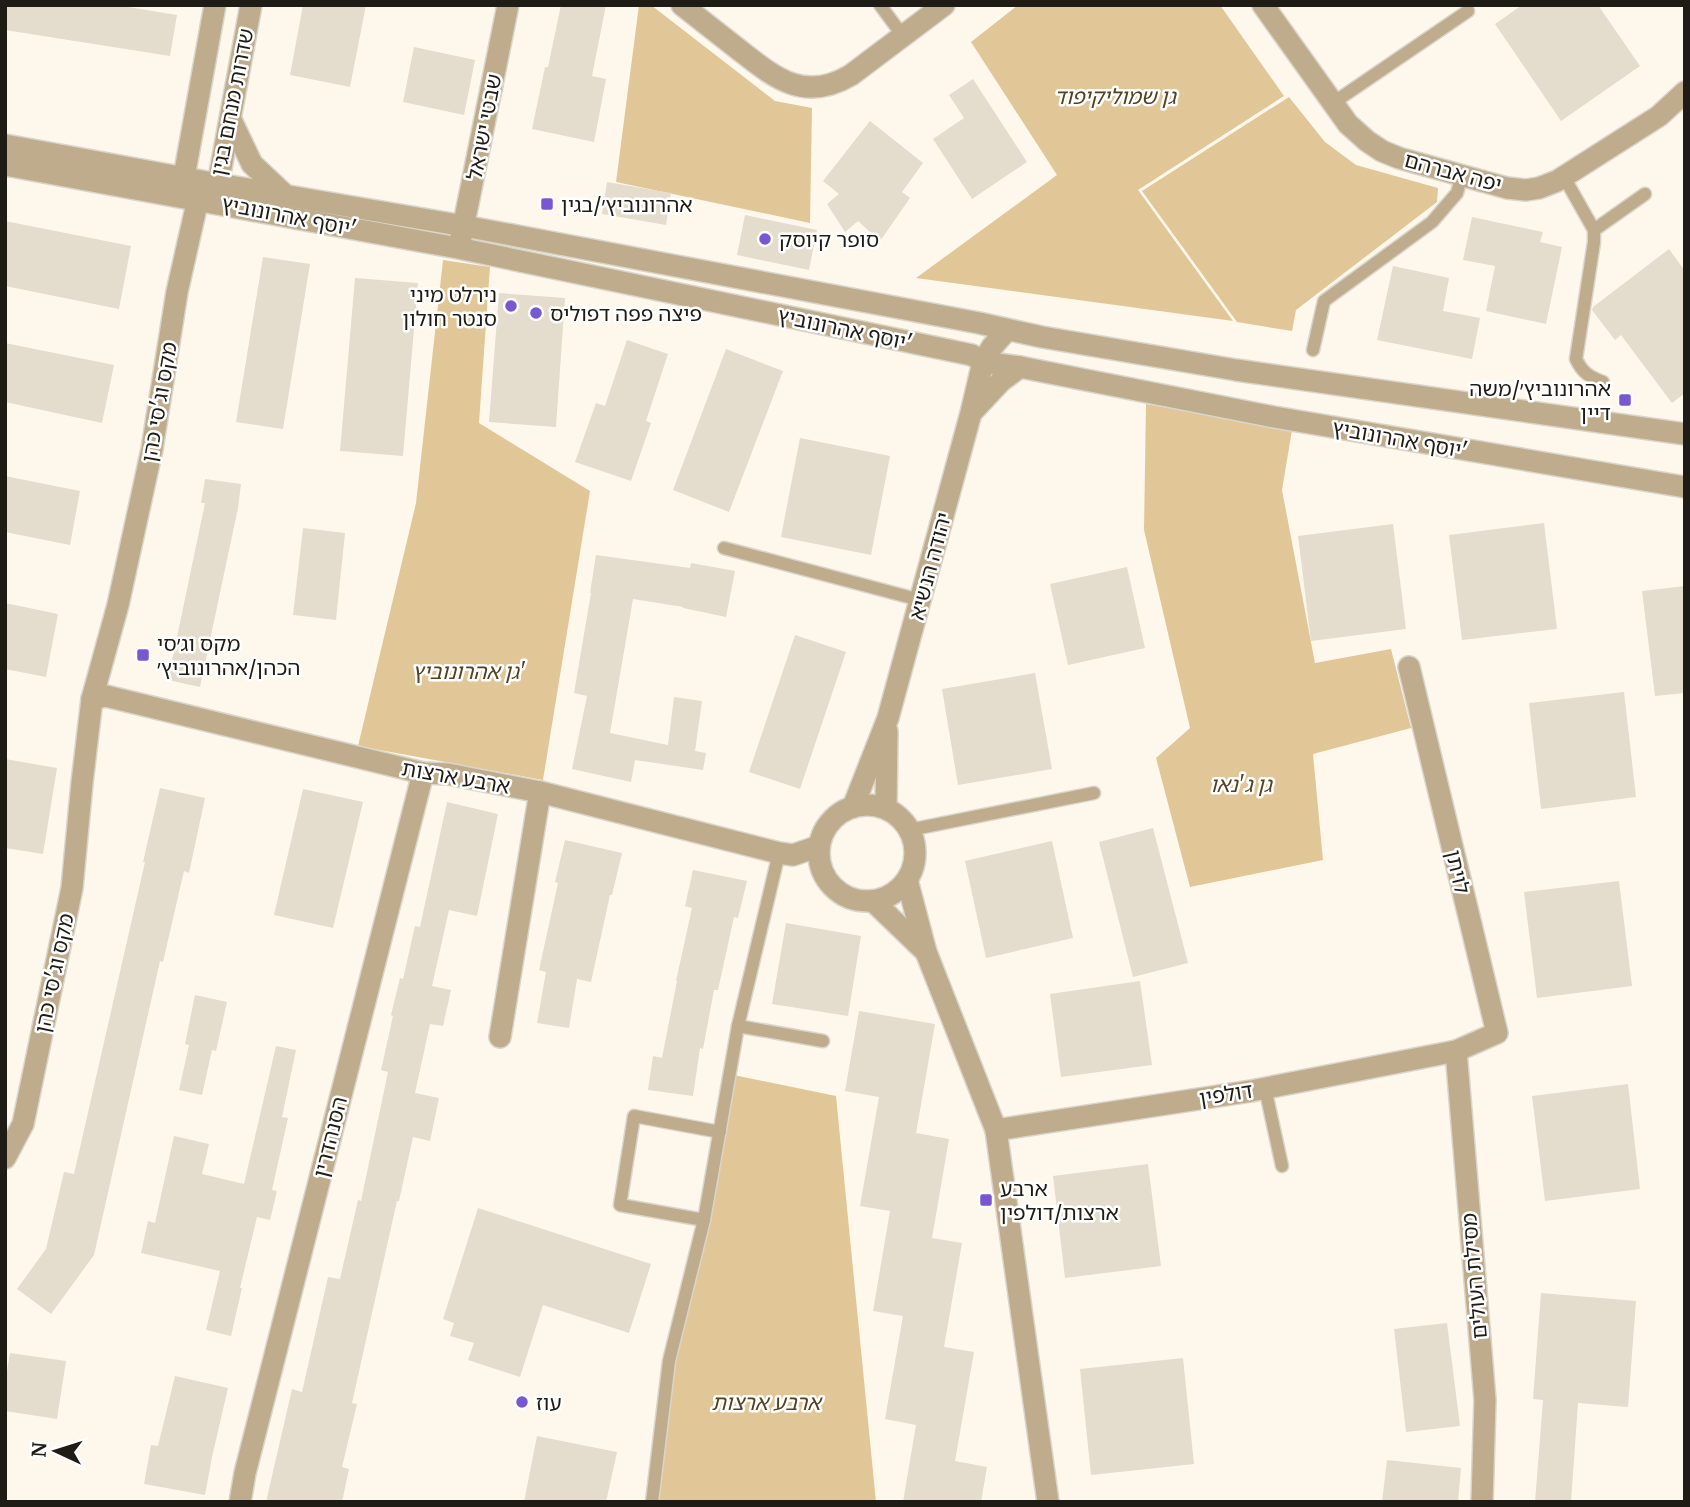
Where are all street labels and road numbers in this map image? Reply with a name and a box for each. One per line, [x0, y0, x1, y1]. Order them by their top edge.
street label: שדרות מנחם בגין [204, 26, 260, 178]
street label: שבטי ישראל [460, 72, 508, 182]
street label: יפה אברהם [1401, 146, 1505, 198]
street label: יוסף אהרונוביץ' [219, 190, 359, 242]
street label: יוסף אהרונוביץ' [775, 302, 915, 356]
street label: מקס וג'סי כהן [135, 340, 183, 464]
street label: יוסף אהרונוביץ' [1330, 414, 1470, 464]
street label: יהודה הנשיא [903, 509, 957, 623]
street label: ארבע ארצות [400, 754, 512, 800]
street label: לויתן [1440, 847, 1476, 897]
street label: מקס וג'סי כהן [28, 911, 80, 1035]
street label: דולפין [1197, 1076, 1255, 1112]
street label: הסנהדרין [307, 1094, 353, 1180]
street label: מסילת העולים [1455, 1212, 1493, 1340]

